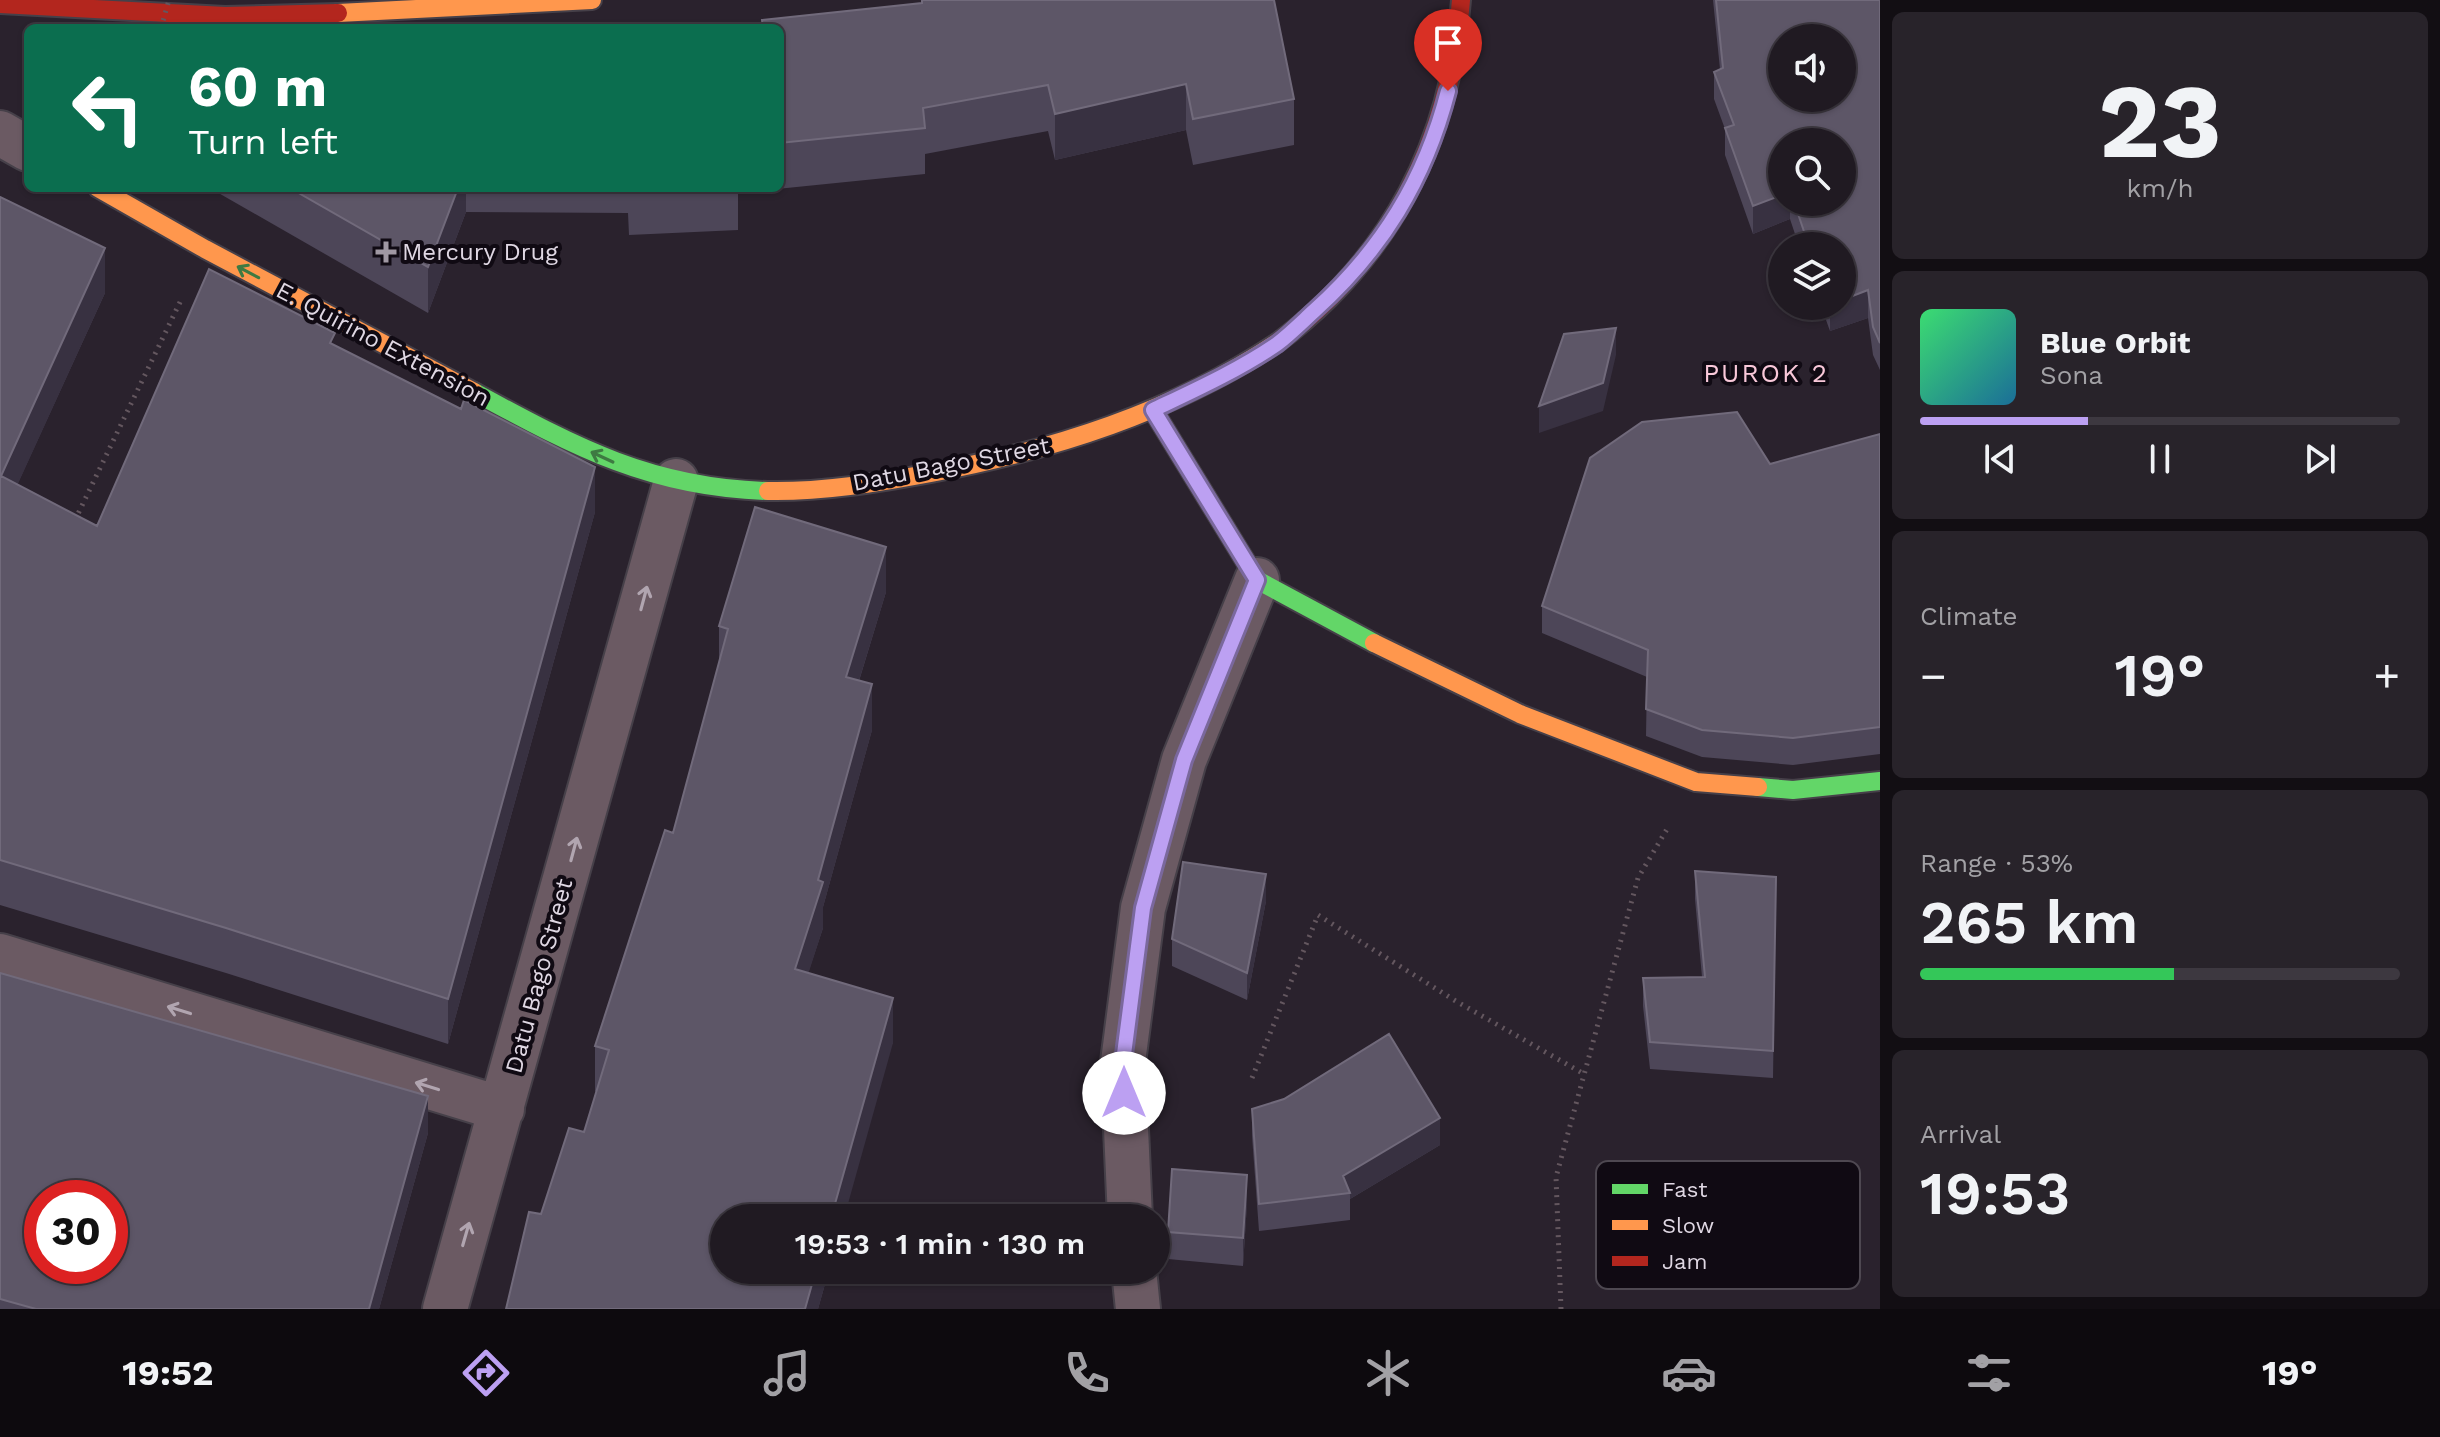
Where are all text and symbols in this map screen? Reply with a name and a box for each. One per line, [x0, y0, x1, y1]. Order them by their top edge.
pin [1414, 9, 1482, 91]
icon: arrive [1426, 21, 1470, 65]
map controls [1768, 24, 1856, 320]
button: sound [1768, 24, 1856, 112]
text: 60 m [188, 54, 327, 120]
icon: left [56, 56, 160, 160]
text: 23 [2098, 60, 2222, 182]
text: Turn left [188, 121, 338, 163]
button: search [1768, 128, 1856, 216]
text: km/h [2127, 173, 2193, 203]
button: layers [1768, 232, 1856, 320]
place label: Mercury Drug [402, 238, 558, 266]
marker: Mercury Drug [377, 243, 395, 261]
one-way arrow [236, 263, 260, 279]
street label: E. Quirino Extension [271, 276, 495, 412]
text: Blue Orbit [2040, 325, 2190, 360]
district label: PUROK 2 [1703, 358, 1829, 388]
text: Sona [2040, 360, 2103, 390]
street label: Datu Bago Street [850, 431, 1052, 497]
icon: previous [1978, 437, 2022, 481]
icon: pause [2138, 437, 2182, 481]
icon: next [2298, 437, 2342, 481]
one-way arrow [590, 449, 614, 464]
one-way arrow [637, 586, 652, 612]
text: Climate [1920, 601, 2018, 631]
text: 19° [2115, 640, 2205, 711]
text: − [1920, 650, 1947, 702]
text: + [2373, 650, 2400, 702]
one-way arrow [567, 836, 582, 862]
text: Range · 53% [1920, 848, 2073, 878]
street label: Datu Bago Street [500, 876, 578, 1076]
text: 265 km [1920, 887, 2138, 958]
one-way arrow [166, 1002, 192, 1017]
position arrow [1082, 1051, 1166, 1135]
one-way arrow [415, 1078, 441, 1093]
text: Arrival [1920, 1119, 2001, 1149]
text: 19:53 [1920, 1158, 2070, 1229]
legend [1596, 1161, 1860, 1289]
text: Fast [1662, 1177, 1708, 1202]
speed limit sign: 30 [24, 1180, 128, 1284]
text: Slow [1662, 1213, 1714, 1238]
one-way arrow [460, 1222, 475, 1247]
text: 19:53 · 1 min · 130 m [795, 1226, 1085, 1261]
text: Jam [1662, 1249, 1707, 1274]
icon: directions [458, 1345, 514, 1401]
icon: music [759, 1345, 815, 1401]
icon: phone [1059, 1345, 1115, 1401]
icon: climate [1360, 1345, 1416, 1401]
icon: car [1661, 1345, 1717, 1401]
icon: filters [1961, 1345, 2017, 1401]
text: 19:52 [122, 1352, 213, 1394]
text: 19° [2262, 1352, 2318, 1394]

